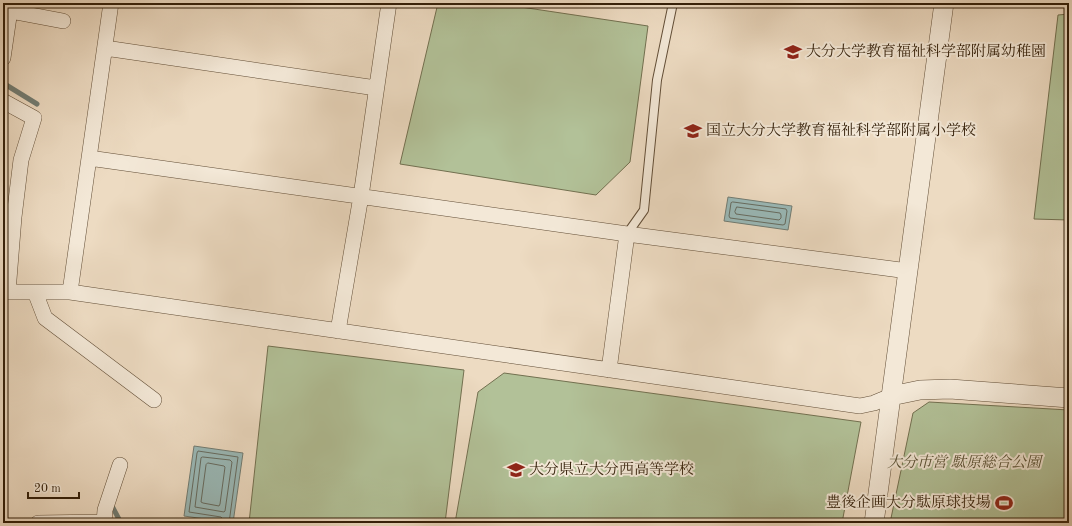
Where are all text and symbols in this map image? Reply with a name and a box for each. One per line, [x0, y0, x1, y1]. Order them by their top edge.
school or university icon: 大分大学教育福祉科学部附属幼稚園 [783, 42, 803, 62]
place label: 大分大学教育福祉科学部附属幼稚園 [806, 43, 1046, 60]
school or university icon: 国立大分大学教育福祉科学部附属小学校 [683, 121, 703, 141]
place label: 国立大分大学教育福祉科学部附属小学校 [706, 122, 976, 139]
park label: 大分市営 駄原総合公園 [887, 454, 1044, 471]
school or university icon: 大分県立大分西高等学校 [506, 460, 526, 480]
place label: 大分県立大分西高等学校 [529, 461, 694, 478]
scale bar [28, 474, 79, 500]
text: 20 m [34, 483, 61, 495]
sports icon: 豊後企画大分駄原球技場 [994, 493, 1014, 513]
place label: 豊後企画大分駄原球技場 [826, 494, 991, 511]

